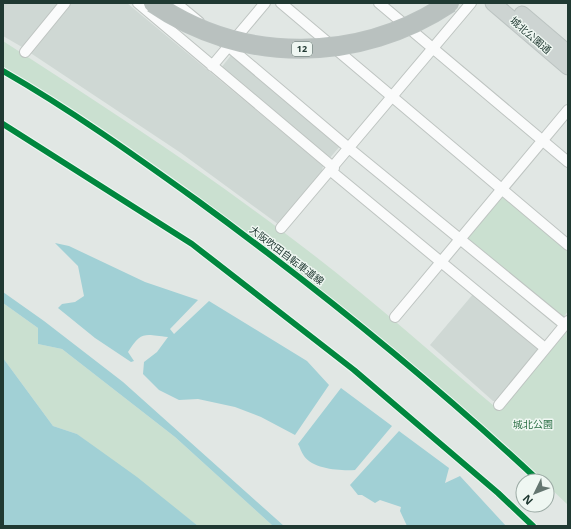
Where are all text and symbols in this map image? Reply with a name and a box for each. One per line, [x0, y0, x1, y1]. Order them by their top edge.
street label: 城北公園通 [508, 13, 554, 57]
road number: 12 [292, 42, 312, 56]
street label: 大阪吹田自転車道線 [247, 222, 327, 288]
park label: 城北公園 [513, 417, 553, 431]
north arrow [515, 473, 555, 513]
text: N [519, 492, 536, 509]

